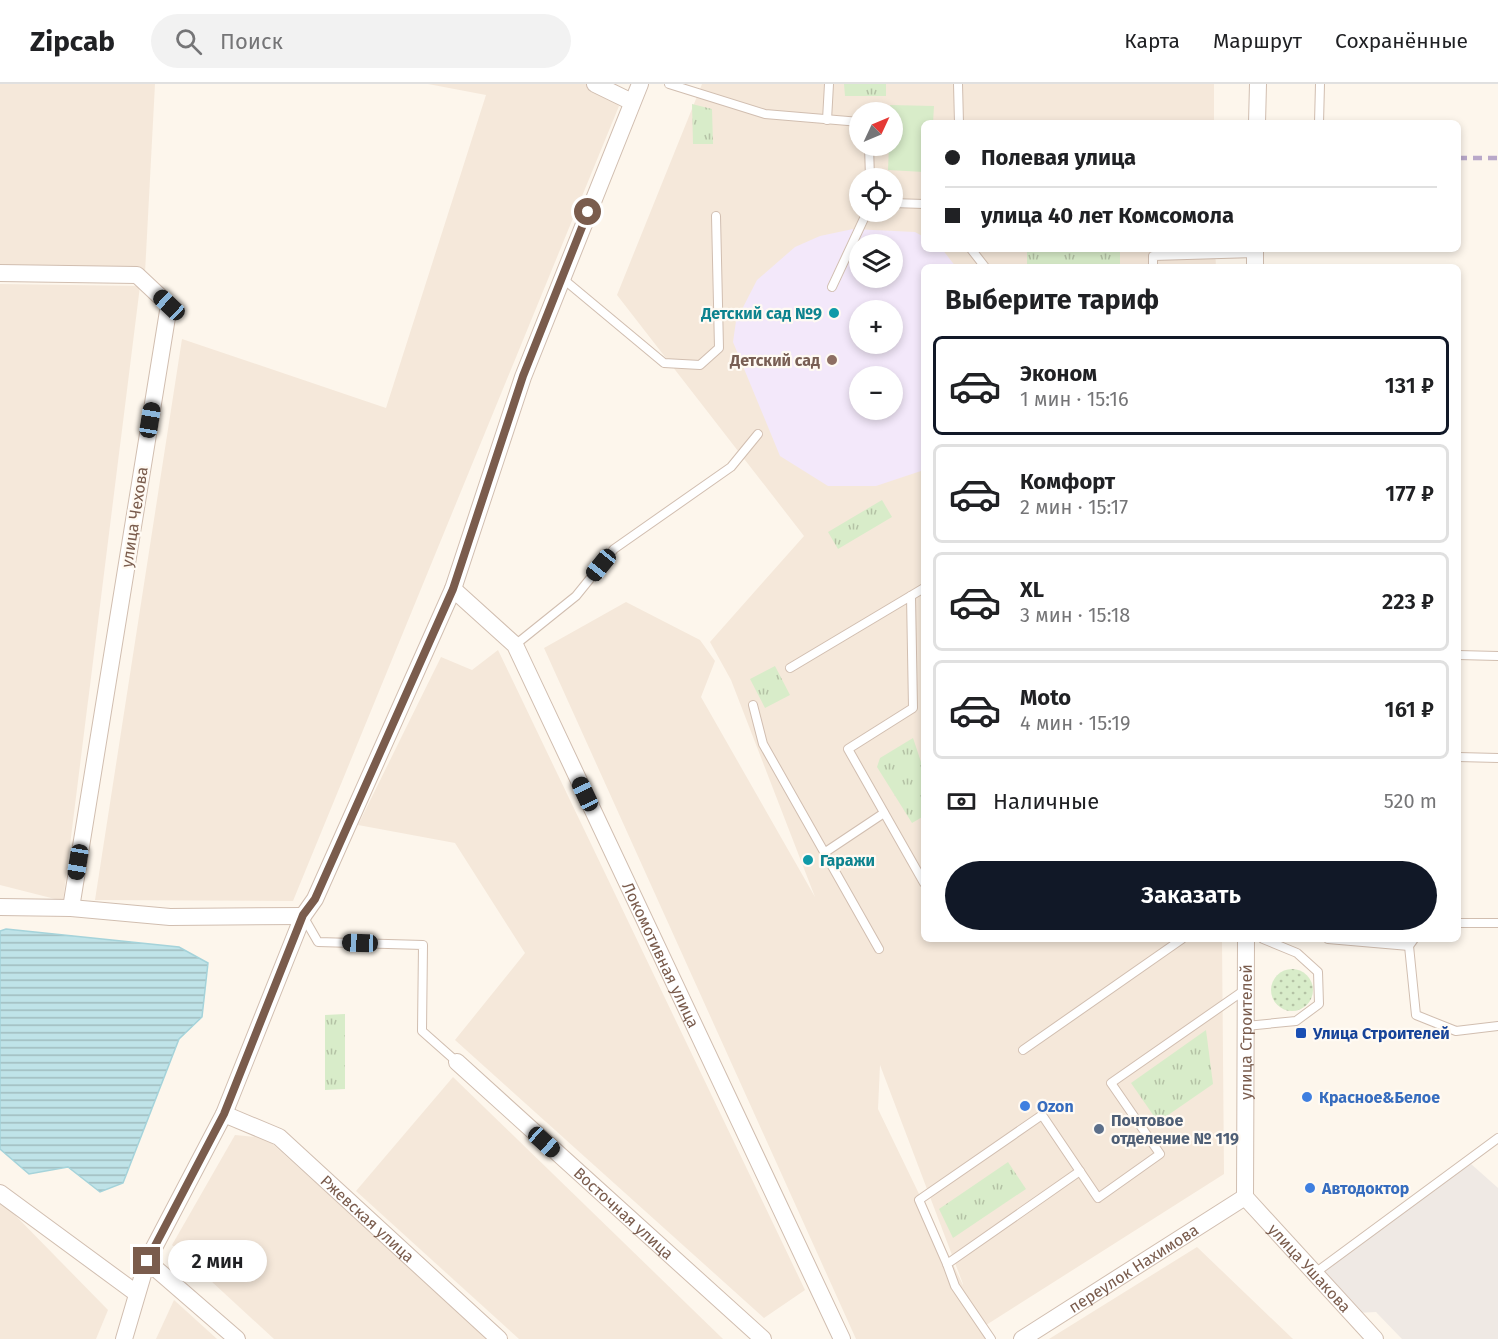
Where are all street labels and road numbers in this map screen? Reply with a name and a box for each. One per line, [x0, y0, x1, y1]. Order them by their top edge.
street label: улица Чехова [117, 465, 152, 569]
street label: Локомотивная улица [618, 879, 703, 1031]
street label: улица Строителей [1236, 964, 1256, 1100]
street label: Восточная улица [570, 1163, 677, 1263]
street label: Ржевская улица [317, 1171, 418, 1266]
street label: переулок Нахимова [1065, 1220, 1202, 1317]
street label: улица Ушакова [1264, 1220, 1355, 1316]

